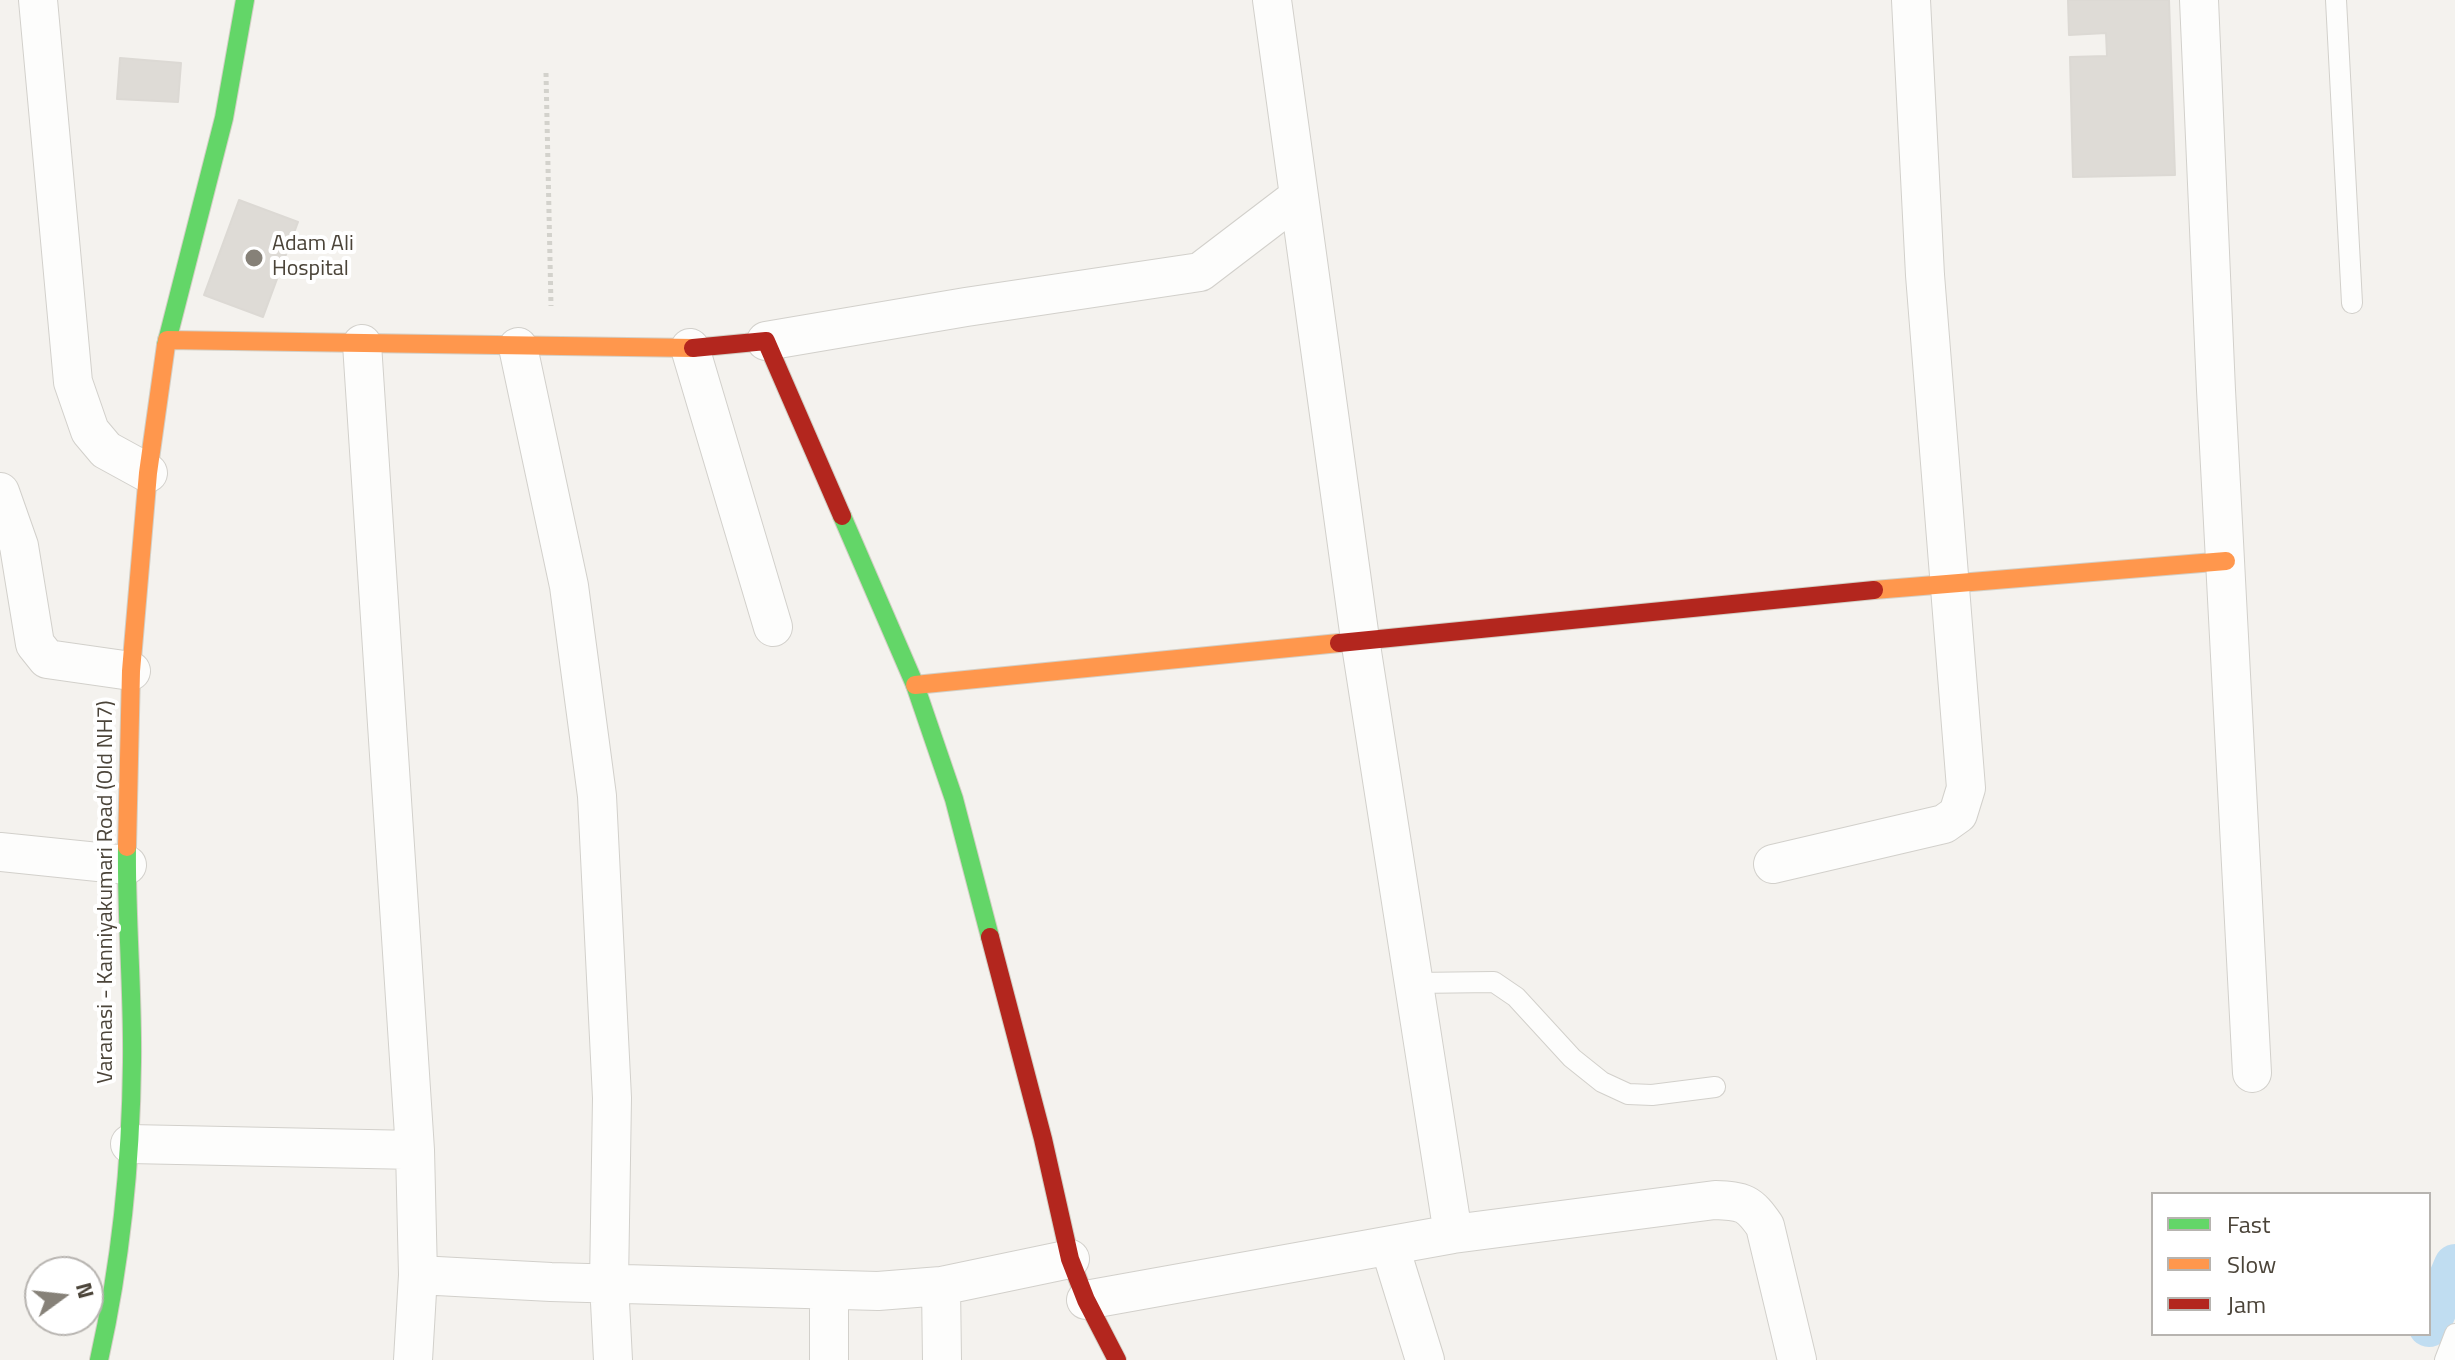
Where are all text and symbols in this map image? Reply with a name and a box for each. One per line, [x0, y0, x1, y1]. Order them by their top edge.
place label: Adam Ali Hospital [272, 232, 354, 284]
marker: Adam Ali Hospital [243, 247, 265, 269]
street label: Varanasi - Kanniyakumari Road (Old NH7) [94, 700, 120, 1084]
legend [2151, 1192, 2431, 1336]
text: Fast [2227, 1206, 2270, 1242]
text: Slow [2227, 1246, 2276, 1282]
north arrow [24, 1256, 104, 1336]
text: N [67, 1279, 104, 1302]
text: Jam [2227, 1286, 2266, 1322]

